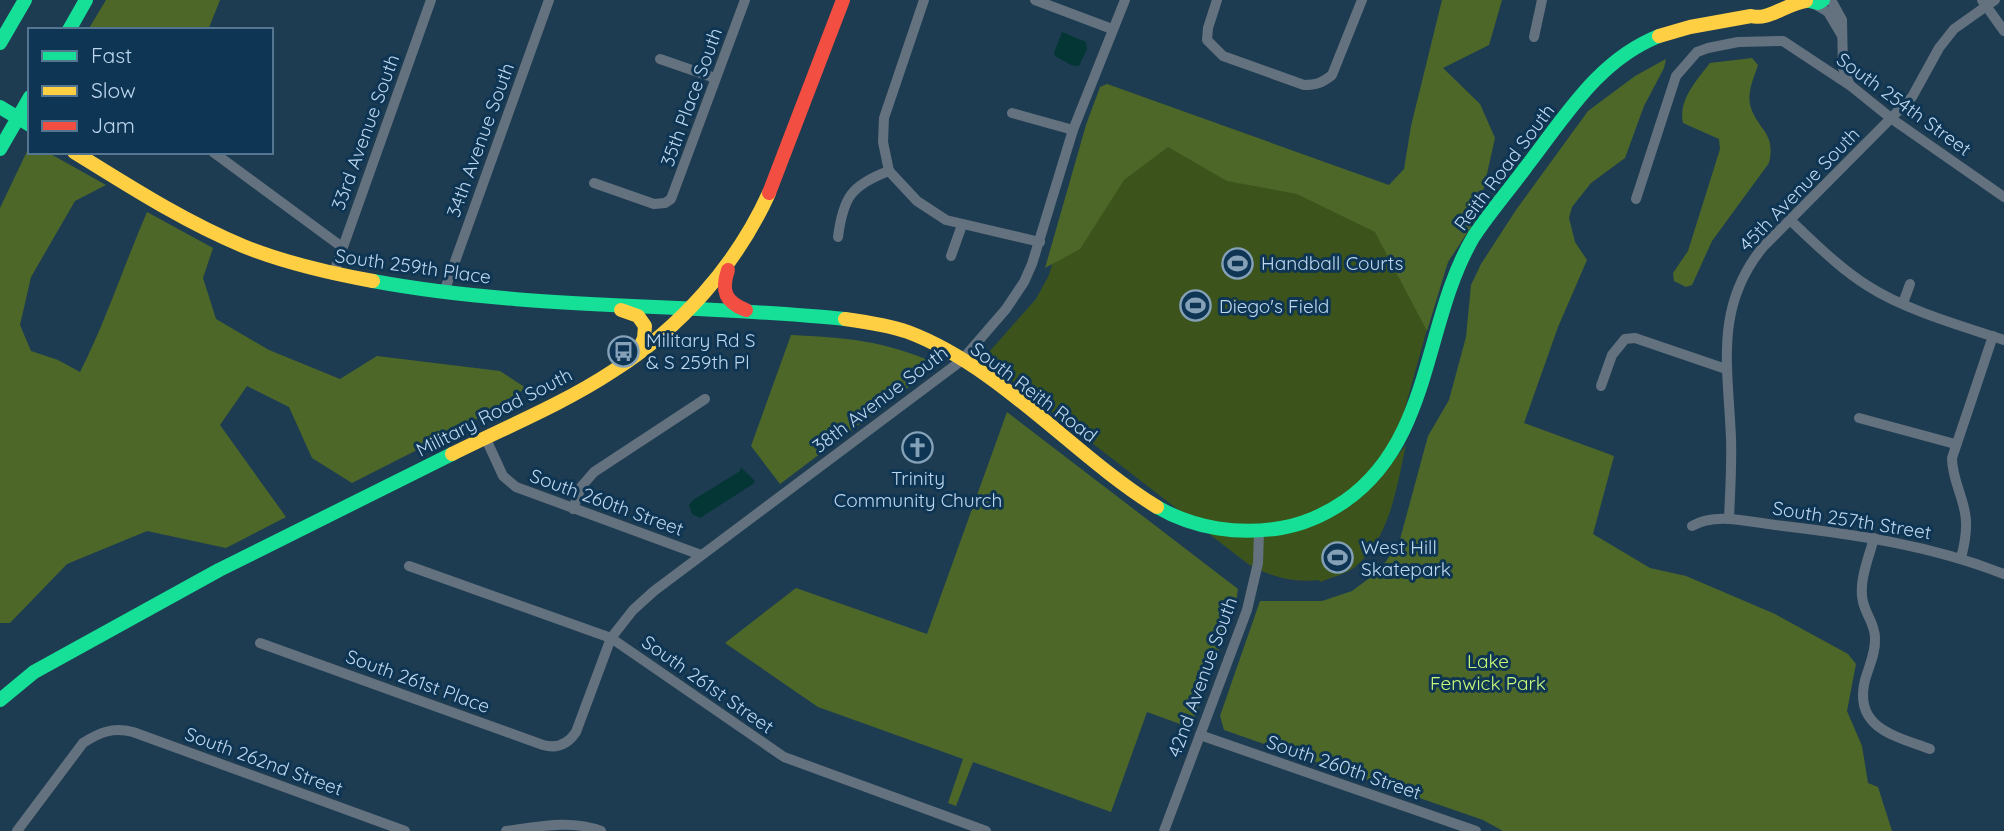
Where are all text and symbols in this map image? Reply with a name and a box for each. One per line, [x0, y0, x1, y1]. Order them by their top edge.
street label: 35th Place South [655, 24, 727, 170]
legend [28, 28, 273, 154]
text: Fast [91, 42, 132, 68]
street label: South 254th Street [1832, 47, 1976, 161]
street label: 33rd Avenue South [326, 51, 404, 213]
street label: 34th Avenue South [441, 59, 519, 221]
text: Slow [91, 77, 136, 103]
street label: Reith Road South [1449, 99, 1559, 235]
text: Jam [91, 112, 135, 138]
street label: 45th Avenue South [1734, 122, 1864, 256]
street label: South 259th Place [334, 243, 492, 289]
sports icon: Handball Courts [1221, 246, 1255, 280]
place label: Handball Courts [1261, 251, 1403, 275]
sports icon: Diego's Field [1179, 289, 1213, 323]
place label: Diego's Field [1219, 294, 1329, 318]
place label: Military Rd S & S 259th Pl [646, 328, 755, 374]
bus stop icon: Military Rd S & S 259th Pl [606, 334, 640, 368]
street label: South Reith Road [966, 337, 1102, 447]
street label: 38th Avenue South [808, 340, 952, 458]
street label: Military Road South [412, 362, 576, 462]
church icon: Trinity Community Church [901, 430, 935, 464]
street label: South 260th Street [527, 463, 687, 541]
place label: Trinity Community Church [834, 466, 1002, 512]
street label: South 257th Street [1771, 496, 1933, 544]
place label: West Hill Skatepark [1361, 535, 1451, 581]
sports icon: West Hill Skatepark [1321, 541, 1355, 575]
street label: 42nd Avenue South [1162, 594, 1242, 760]
street label: South 261st Street [637, 630, 779, 738]
street label: South 261st Place [343, 644, 493, 718]
park label: Lake Fenwick Park [1430, 649, 1546, 695]
street label: South 262nd Street [182, 721, 346, 801]
street label: South 260th Street [1264, 729, 1424, 805]

